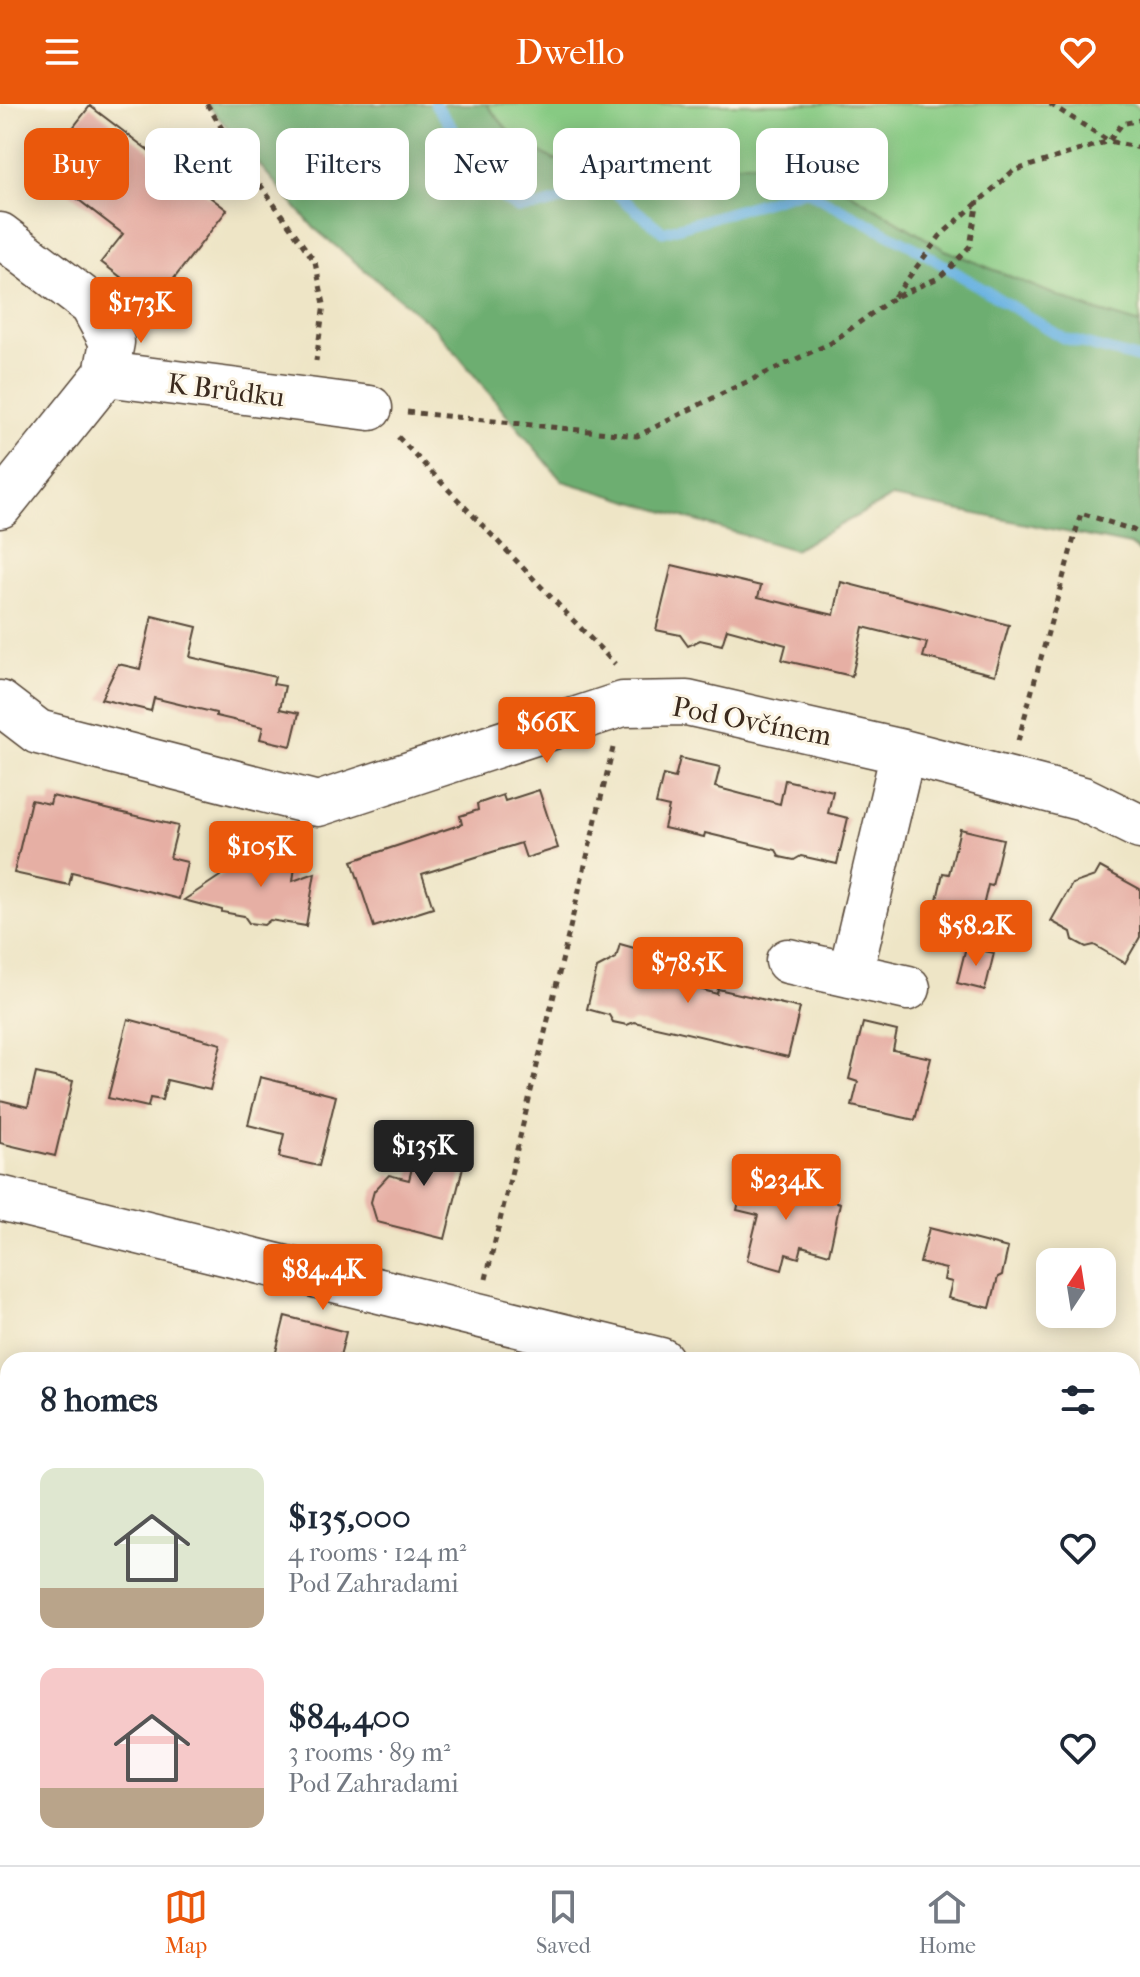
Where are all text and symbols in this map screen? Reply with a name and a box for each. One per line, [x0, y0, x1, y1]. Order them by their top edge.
icon: menu [40, 30, 84, 74]
icon: heart [1056, 30, 1100, 74]
text: Dwello [515, 31, 625, 73]
chip: Buy [24, 128, 129, 200]
chip: Rent [145, 128, 260, 200]
chip: Filters [276, 128, 409, 200]
chip: New [425, 128, 537, 200]
chip: Apartment [553, 128, 740, 200]
chip: House [756, 128, 888, 200]
pin: $173K [85, 277, 197, 345]
text: $173K [108, 287, 174, 318]
street label: K Brůdku [166, 366, 287, 414]
street label: Pod Ovčínem [670, 689, 835, 753]
pin: $66K [500, 697, 594, 765]
text: $66K [516, 707, 578, 738]
pin: $105K [205, 821, 317, 889]
text: $105K [227, 831, 295, 862]
pin: $58.2K [911, 900, 1041, 968]
text: $58.2K [938, 910, 1014, 941]
pin: $78.5K [623, 937, 753, 1005]
text: $78.5K [651, 947, 725, 978]
pin: $135K [368, 1120, 480, 1188]
text: $135K [392, 1130, 456, 1161]
pin: $234K [730, 1154, 842, 1222]
text: $234K [750, 1164, 822, 1195]
pin: $84.4K [258, 1244, 388, 1312]
north arrow [1036, 1248, 1116, 1328]
map controls [1036, 1248, 1116, 1328]
text: $84.4K [281, 1254, 365, 1285]
icon: filters [1056, 1378, 1100, 1422]
text: 8 homes [40, 1380, 158, 1420]
text: $135,000 [288, 1497, 411, 1537]
icon: home [104, 1500, 200, 1596]
icon: heart [1056, 1526, 1100, 1570]
text: 4 rooms · 124 m² [288, 1537, 466, 1568]
text: Pod Zahradami [288, 1568, 459, 1599]
text: $84,400 [288, 1697, 410, 1737]
icon: home [104, 1700, 200, 1796]
icon: heart [1056, 1726, 1100, 1770]
text: 3 rooms · 89 m² [288, 1737, 450, 1768]
text: Pod Zahradami [288, 1768, 459, 1799]
tab: Map [164, 1885, 208, 1959]
tab: Saved [536, 1885, 591, 1959]
tab: Home [919, 1885, 976, 1959]

